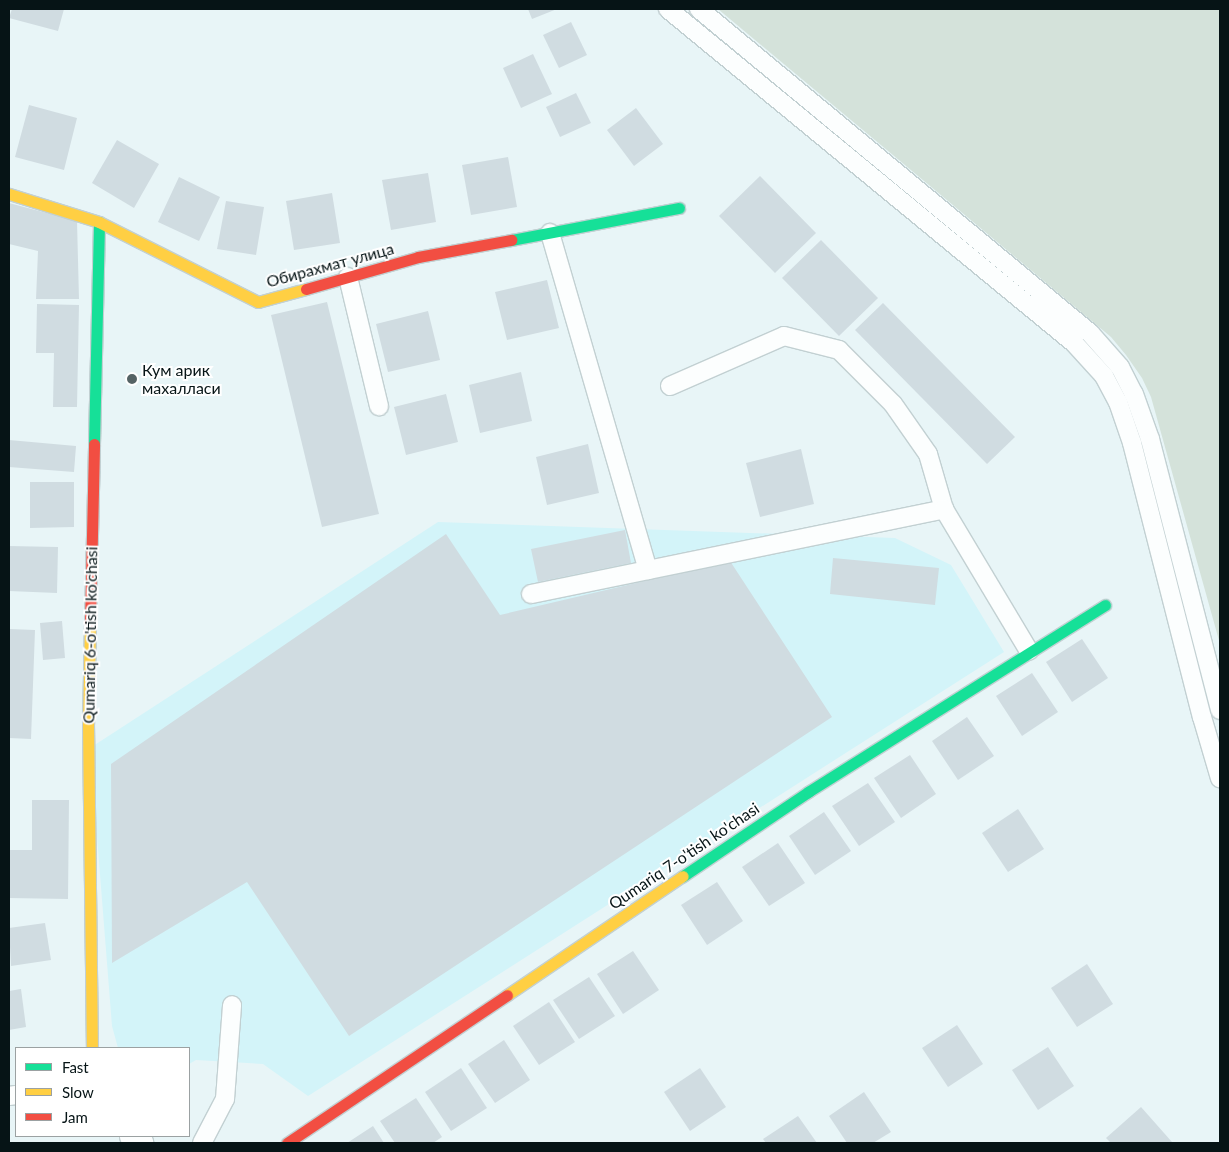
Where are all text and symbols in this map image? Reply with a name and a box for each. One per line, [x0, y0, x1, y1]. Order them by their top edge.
street label: Обирахмат улица [264, 239, 396, 291]
place label: Кум арик махалласи [142, 360, 221, 398]
marker: Кум арик махалласи [126, 373, 138, 385]
street label: Qumariq 6-o'tish ko'chasi [79, 546, 101, 724]
street label: Qumariq 7-o'tish ko'chasi [605, 799, 763, 913]
legend [15, 1047, 190, 1137]
text: Fast [62, 1058, 89, 1076]
text: Slow [62, 1083, 94, 1101]
text: Jam [62, 1108, 88, 1126]

